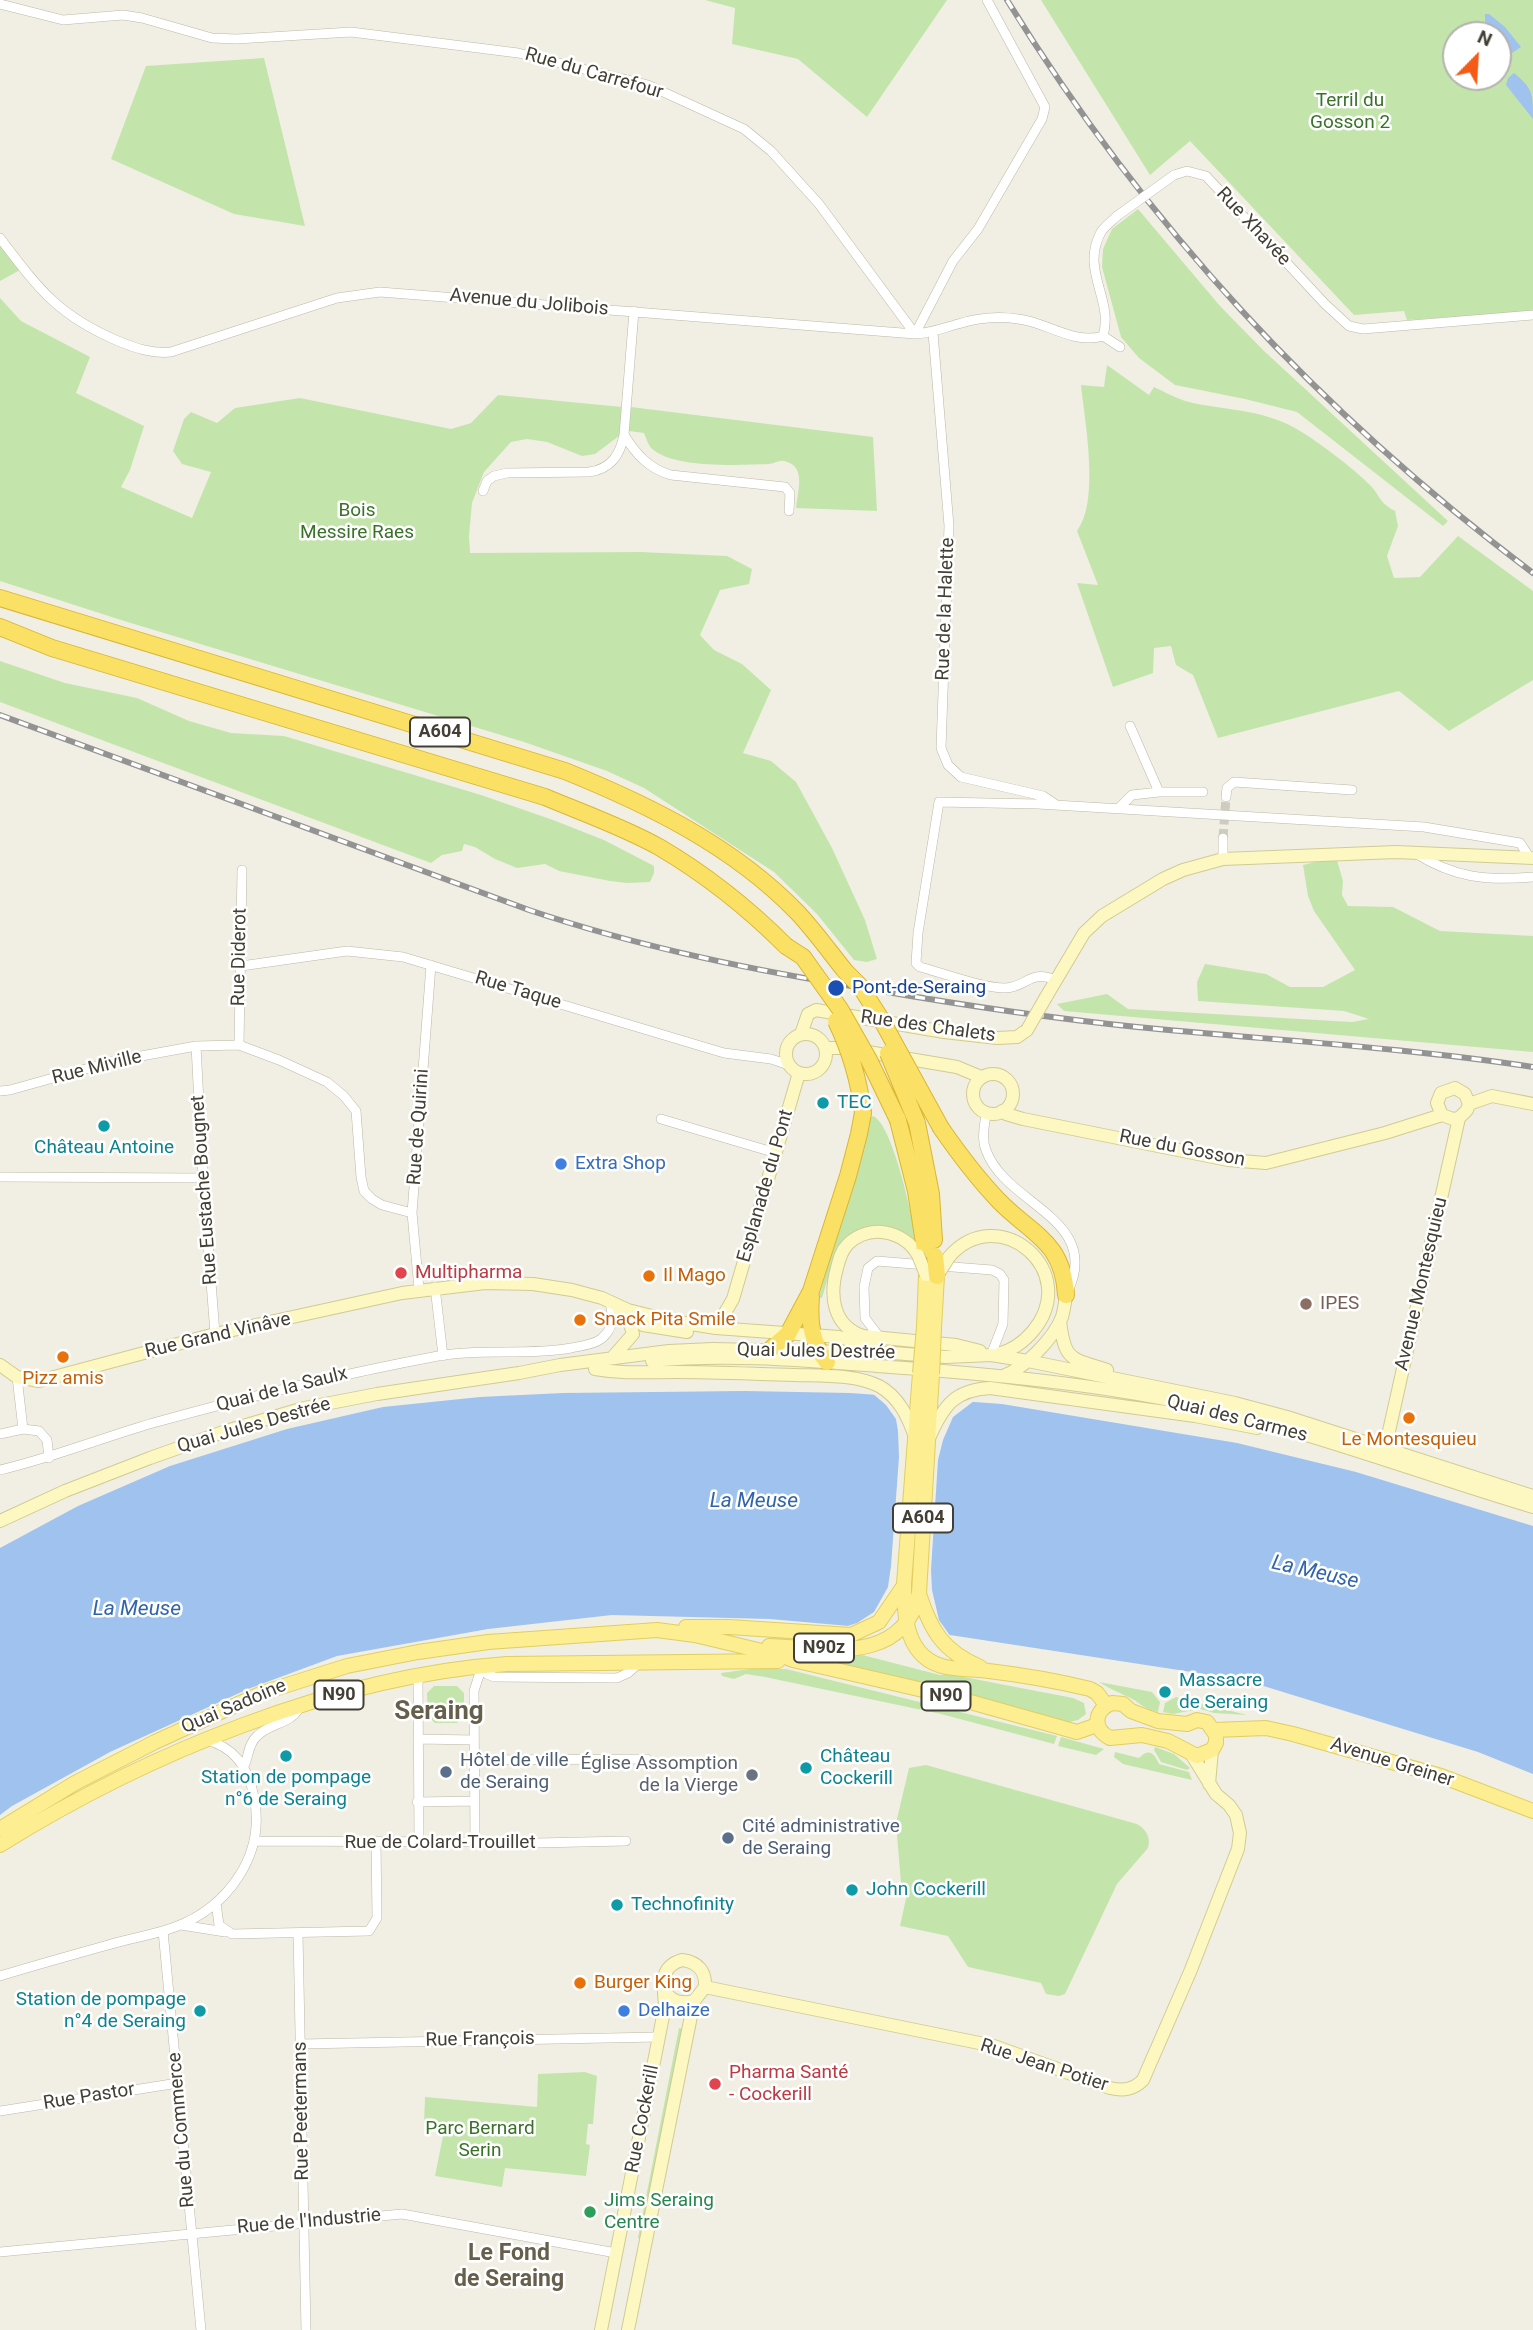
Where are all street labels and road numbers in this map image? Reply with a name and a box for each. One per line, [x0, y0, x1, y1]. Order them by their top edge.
street label: Rue du Carrefour [522, 43, 666, 105]
street label: Rue Xhavée [1211, 183, 1295, 271]
street label: Avenue du Jolibois [449, 285, 609, 321]
street label: Rue de la Halette [932, 537, 960, 681]
road number: A604 [410, 718, 470, 746]
street label: Rue Diderot [228, 908, 252, 1006]
street label: Rue Taque [472, 967, 564, 1015]
street label: Rue des Chalets [859, 1006, 997, 1048]
street label: Rue Miville [50, 1046, 144, 1090]
street label: Rue de Quirini [404, 1068, 434, 1186]
street label: Rue Eustache Bougnet [187, 1094, 223, 1286]
street label: Esplanade du Pont [733, 1107, 799, 1265]
street label: Rue du Gosson [1117, 1126, 1247, 1172]
street label: Avenue Montesquieu [1391, 1195, 1453, 1373]
street label: Rue Grand Vinâve [143, 1308, 293, 1364]
street label: Quai Jules Destrée [737, 1339, 895, 1365]
street label: Quai de la Saulx [214, 1363, 350, 1417]
street label: Quai des Carmes [1164, 1390, 1310, 1448]
street label: Quai Jules Destrée [175, 1393, 333, 1459]
road number: A604 [893, 1504, 953, 1532]
road number: N90z [794, 1633, 854, 1662]
street label: Quai Sadoine [178, 1675, 290, 1739]
road number: N90 [314, 1680, 364, 1710]
road number: N90 [922, 1681, 970, 1710]
street label: Avenue Greiner [1328, 1733, 1456, 1793]
street label: Rue de Colard-Trouillet [344, 1832, 536, 1854]
street label: Rue François [425, 2028, 535, 2052]
street label: Rue Jean Potier [977, 2035, 1111, 2097]
street label: Rue Peetermans [289, 2041, 315, 2181]
street label: Rue du Commerce [164, 2051, 200, 2209]
street label: Rue Cockerill [621, 2063, 665, 2175]
street label: Rue Pastor [42, 2079, 136, 2115]
street label: Rue de l'Industrie [236, 2204, 382, 2240]

